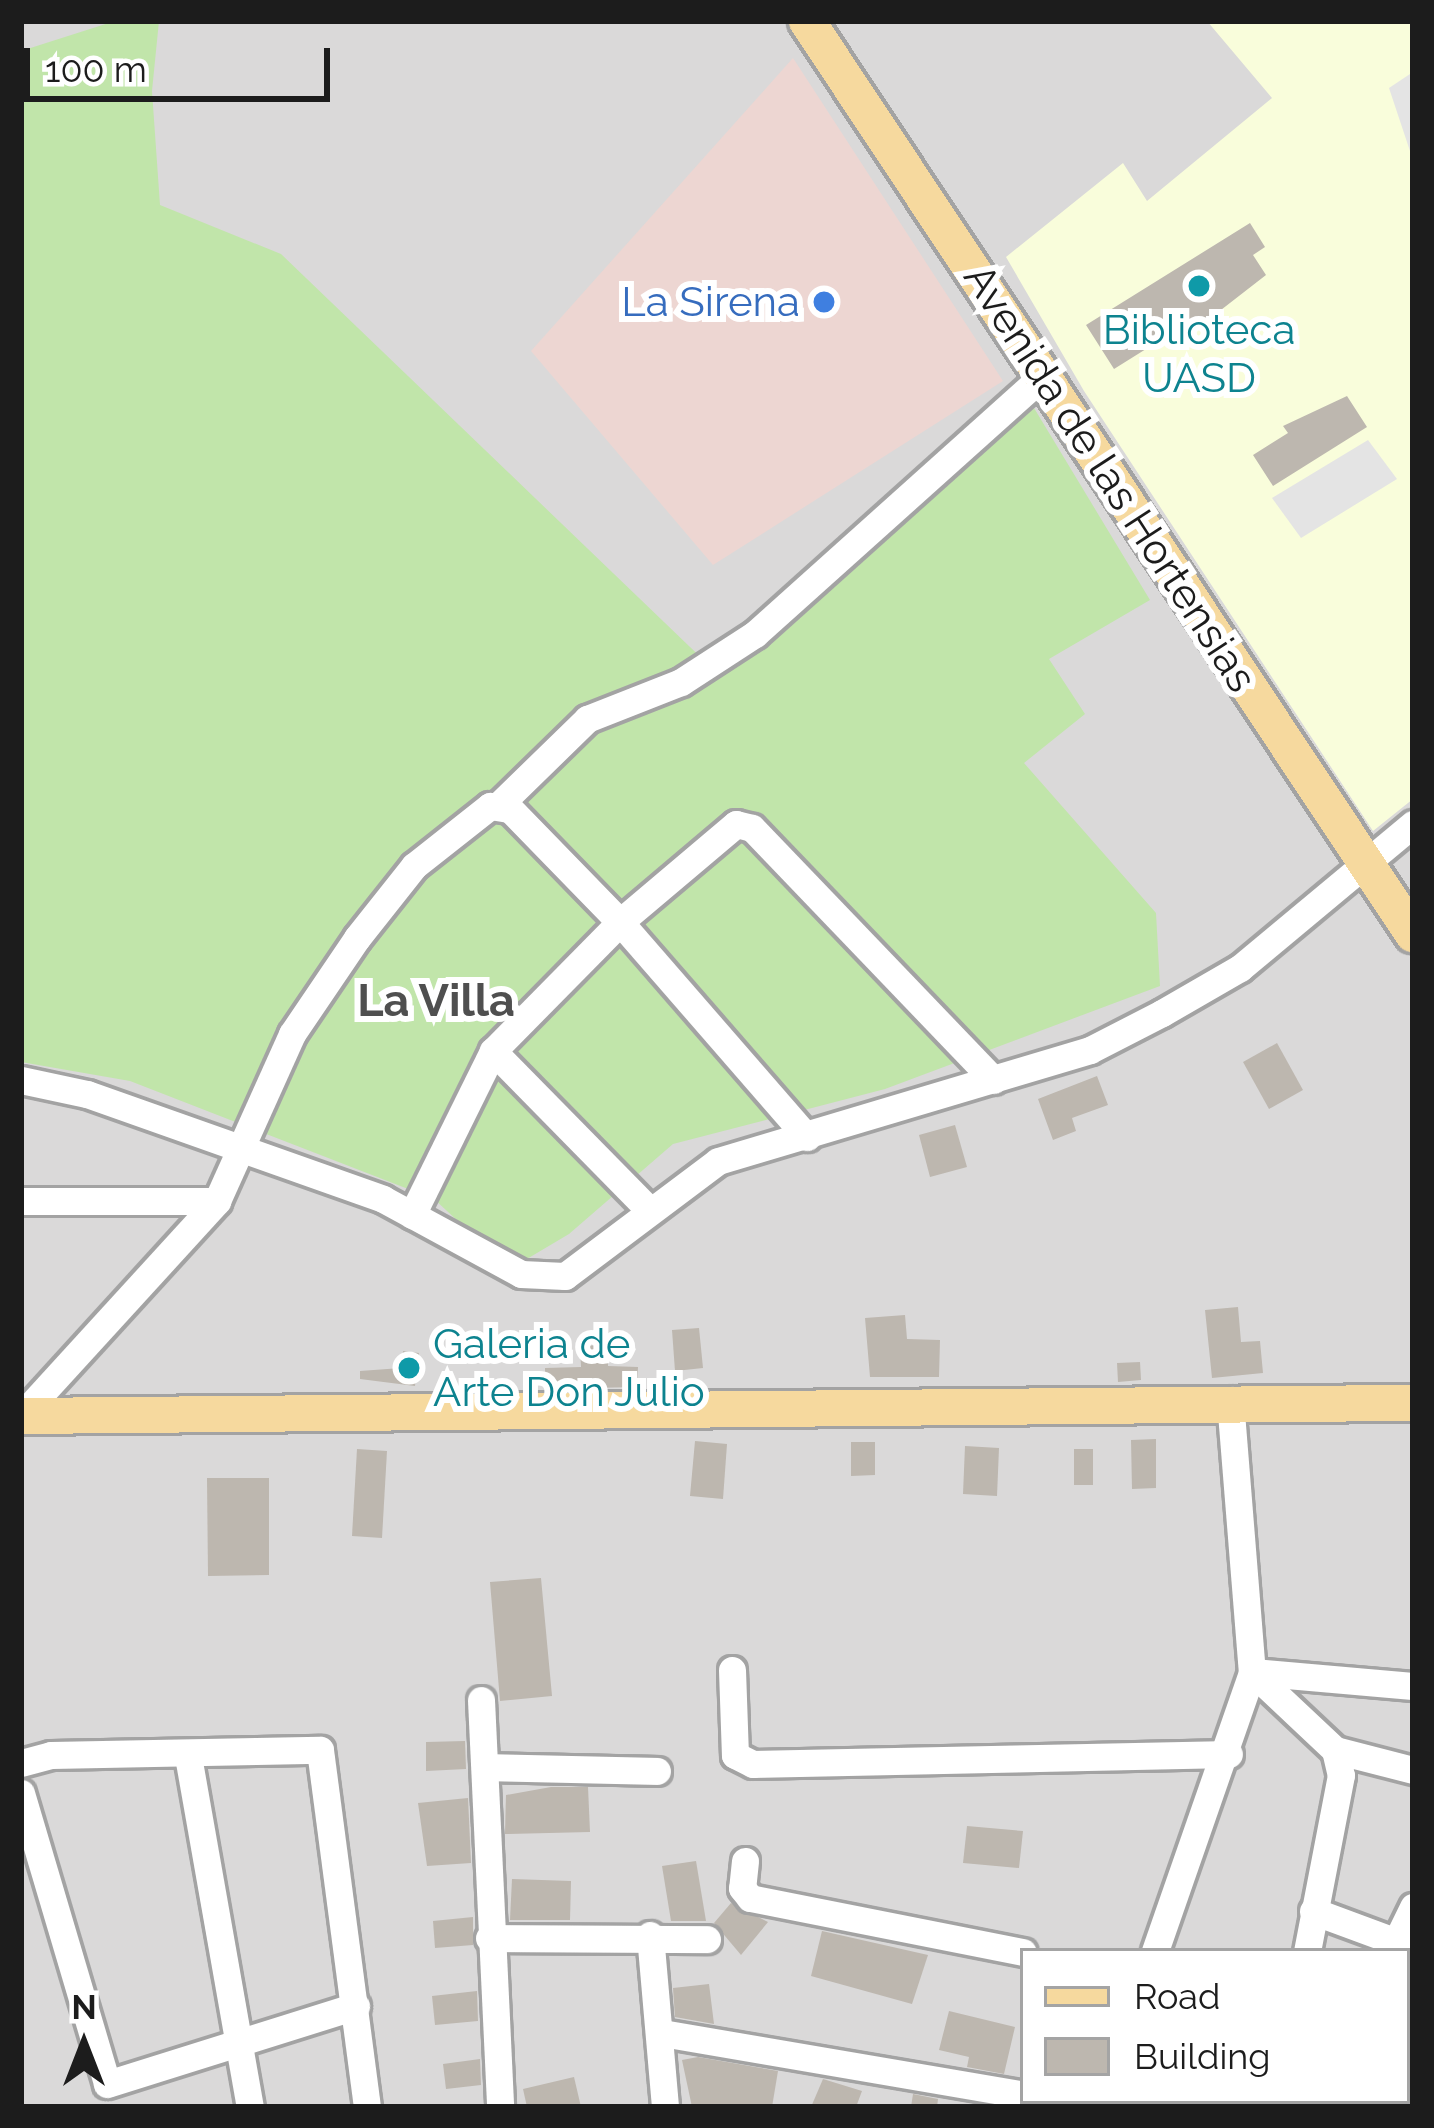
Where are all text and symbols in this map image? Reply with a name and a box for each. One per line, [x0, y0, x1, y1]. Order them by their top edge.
scale bar [30, 24, 336, 98]
text: 100 m [45, 48, 147, 90]
street label: Avenida de las Hortensias [953, 255, 1267, 701]
marker: Biblioteca UASD [1186, 273, 1212, 299]
place label: La Sirena [621, 277, 800, 327]
marker: La Sirena [811, 289, 837, 315]
place label: Biblioteca UASD [1103, 305, 1295, 404]
district label: La Villa [356, 974, 516, 1028]
place label: Galeria de Arte Don Julio [433, 1319, 706, 1418]
marker: Galeria de Arte Don Julio [396, 1355, 422, 1381]
legend [1020, 1948, 1410, 2104]
text: Road [1134, 1975, 1220, 2017]
north arrow [24, 1984, 144, 2104]
text: N [71, 1988, 97, 2027]
text: Building [1134, 2035, 1270, 2077]

